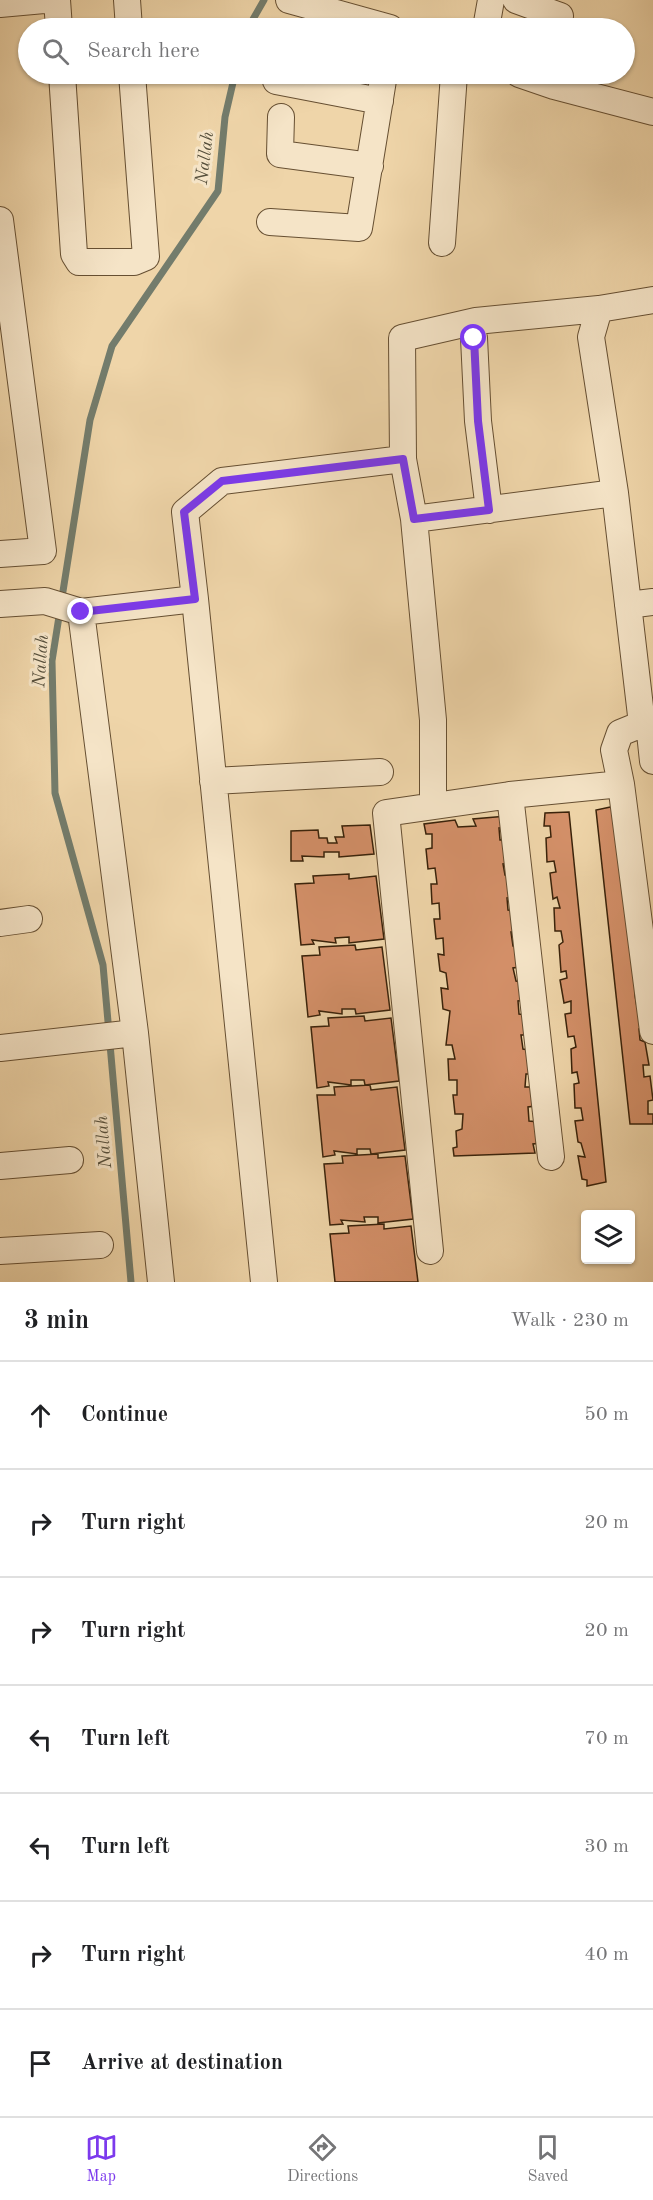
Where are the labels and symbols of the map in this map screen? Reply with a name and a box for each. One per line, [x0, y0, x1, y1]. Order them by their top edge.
water label: Nallah [193, 131, 217, 186]
route start [460, 324, 486, 350]
route end [67, 598, 93, 624]
water label: Nallah [30, 634, 52, 689]
water label: Nallah [93, 1115, 115, 1170]

